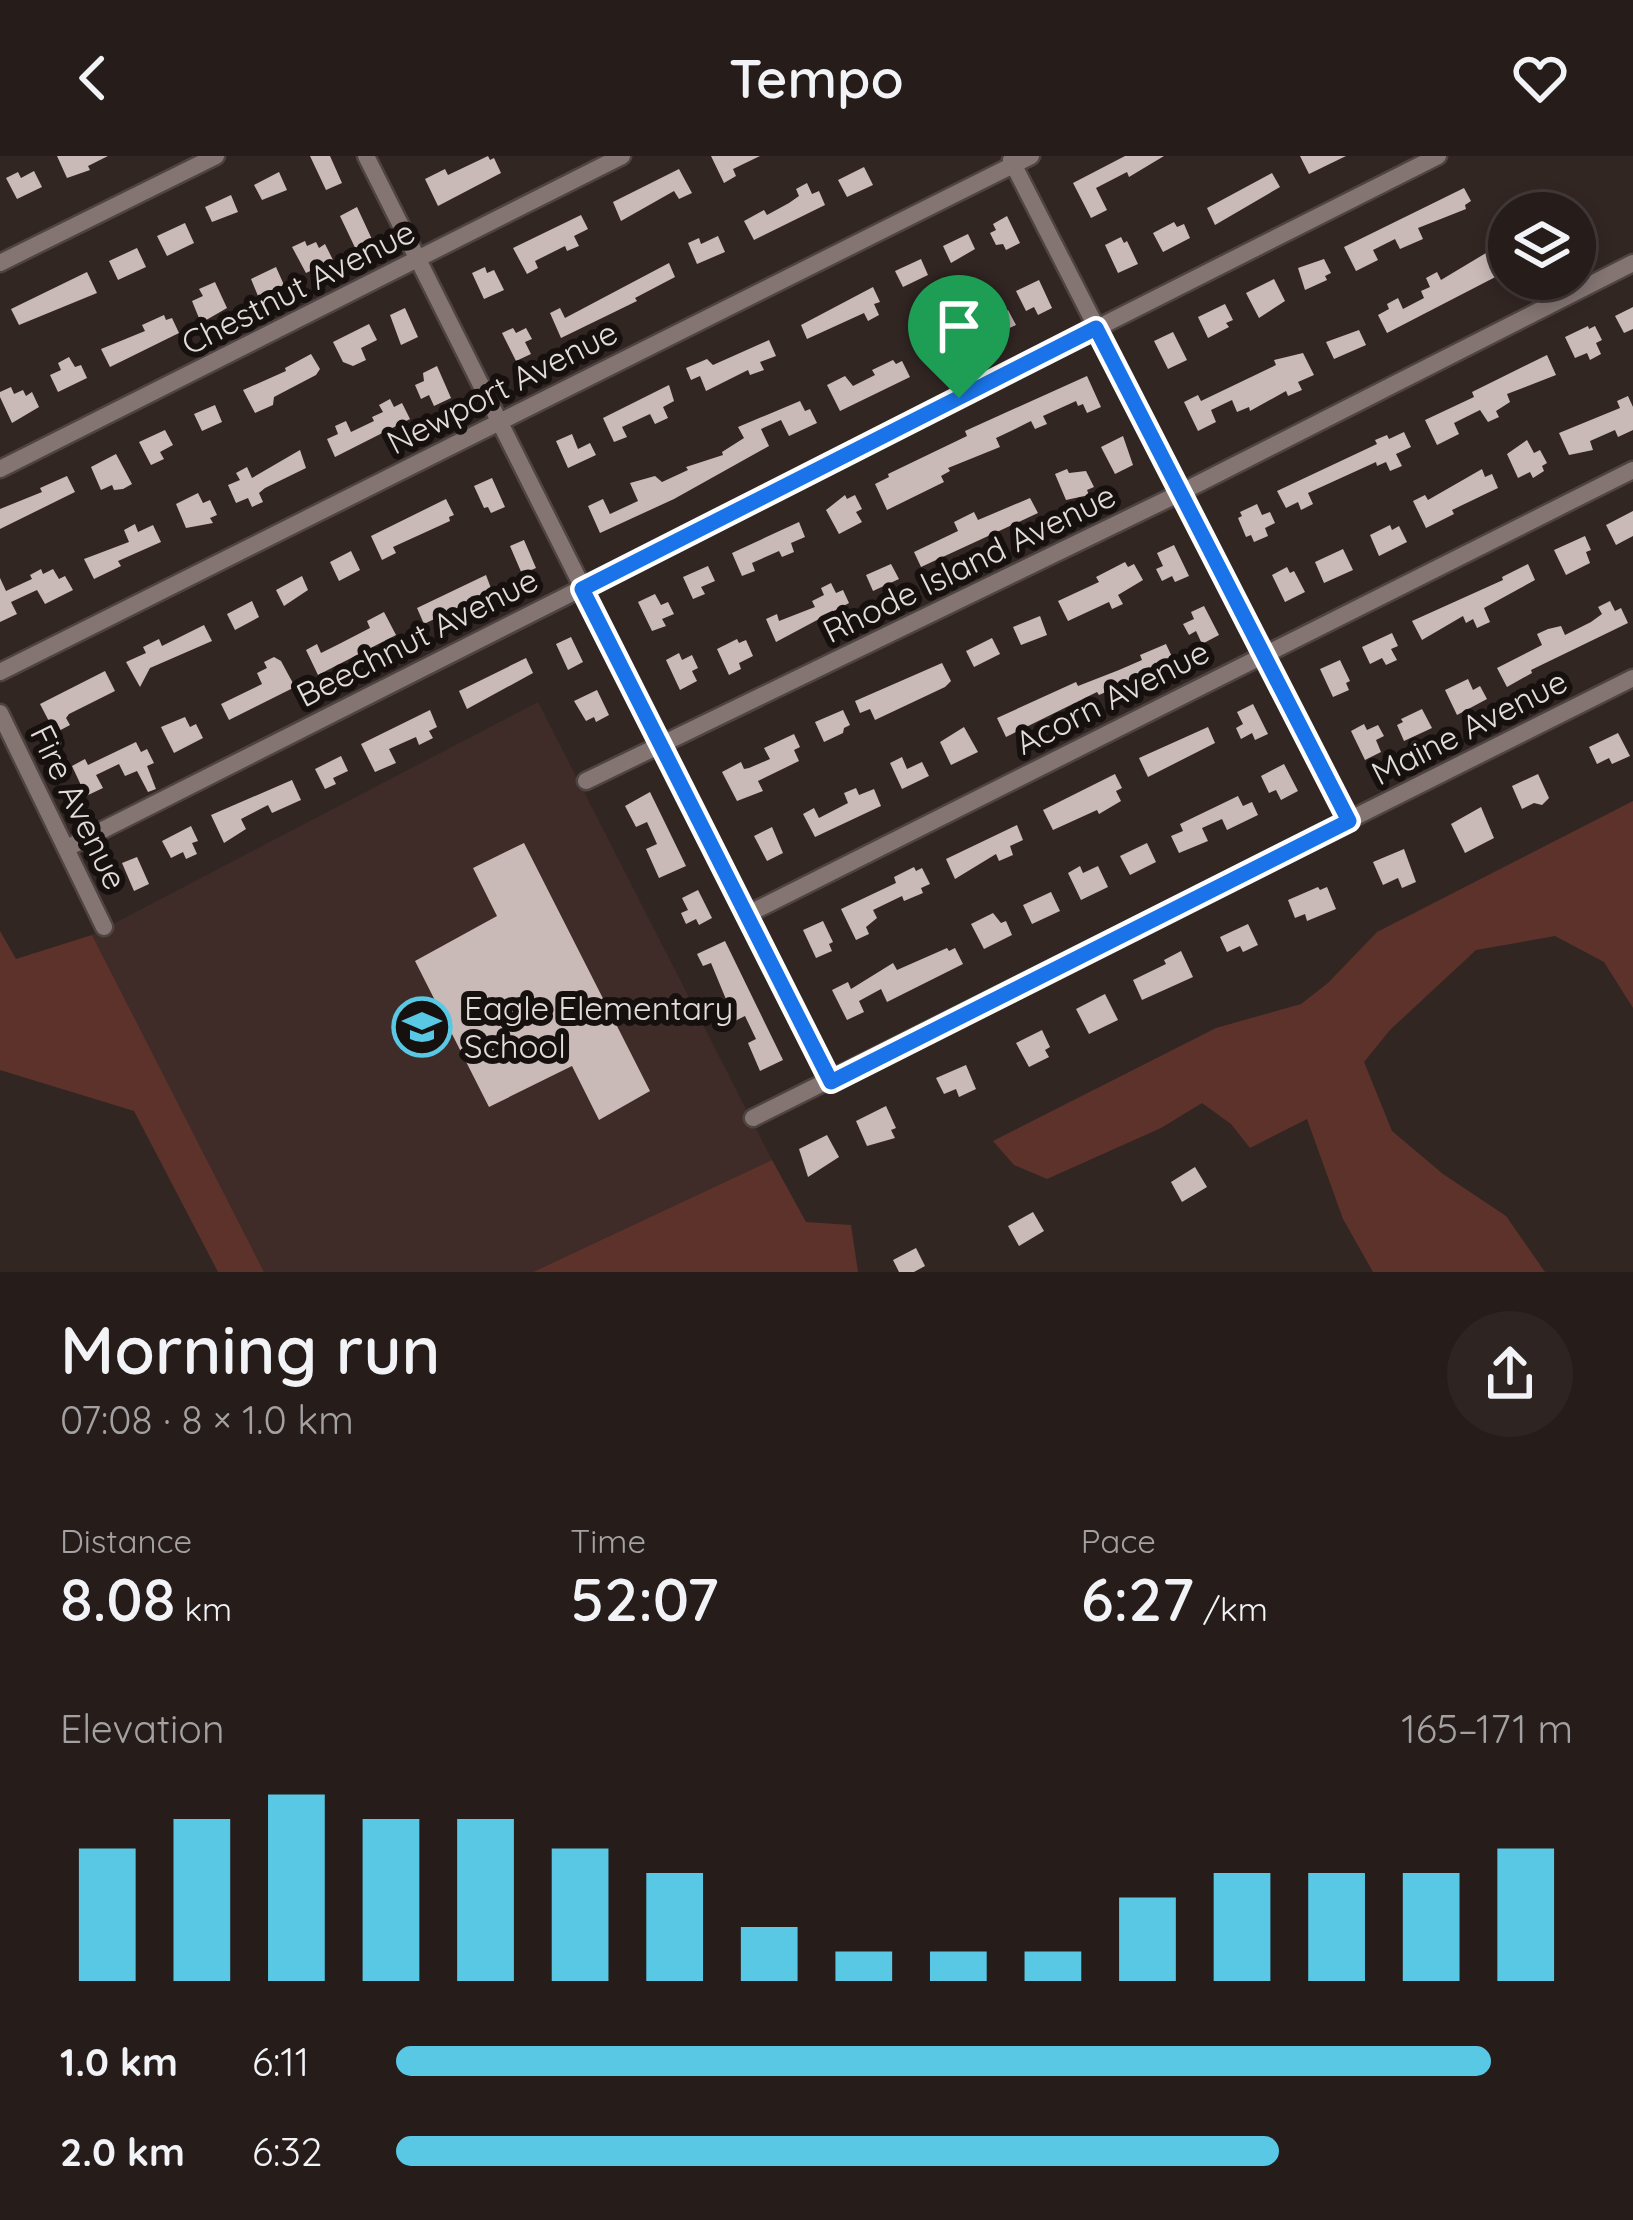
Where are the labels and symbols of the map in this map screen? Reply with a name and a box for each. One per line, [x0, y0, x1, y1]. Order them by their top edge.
street label: Chestnut Avenue [174, 210, 421, 363]
pin [908, 275, 1010, 398]
street label: Newport Avenue [380, 311, 624, 462]
street label: Rhode Island Avenue [816, 474, 1122, 651]
street label: Beechnut Avenue [289, 558, 544, 715]
street label: Acorn Avenue [1008, 630, 1216, 763]
street label: Maine Avenue [1364, 660, 1573, 793]
street label: Fire Avenue [22, 718, 137, 896]
place label: Eagle Elementary School [464, 987, 733, 1066]
school or university icon: Eagle Elementary School [391, 996, 453, 1058]

